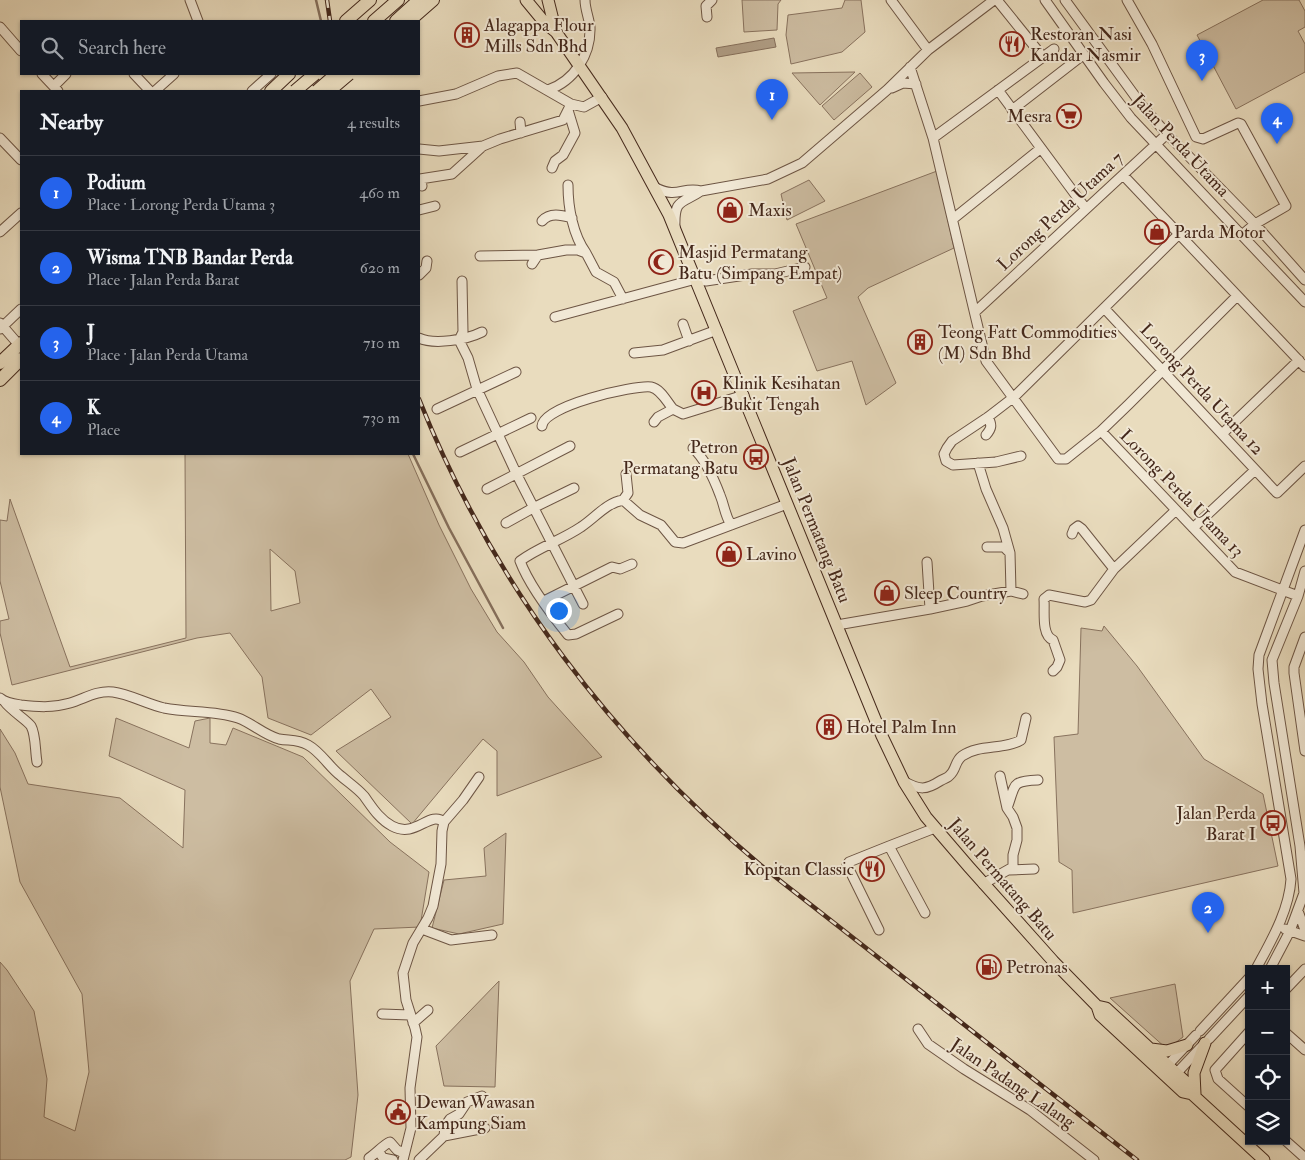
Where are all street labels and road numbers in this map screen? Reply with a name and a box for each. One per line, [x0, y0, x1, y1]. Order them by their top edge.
street label: Jalan Perda Utama [1126, 88, 1235, 202]
street label: Lorong Perda Utama 7 [992, 147, 1128, 276]
street label: Lorong Perda Utama 12 [1135, 319, 1269, 460]
street label: Lorong Perda Utama 13 [1114, 424, 1249, 562]
street label: Jalan Permatang Batu [777, 453, 856, 606]
street label: Jalan Permatang Batu [943, 813, 1062, 945]
street label: Jalan Padang Lalang [945, 1033, 1080, 1134]

